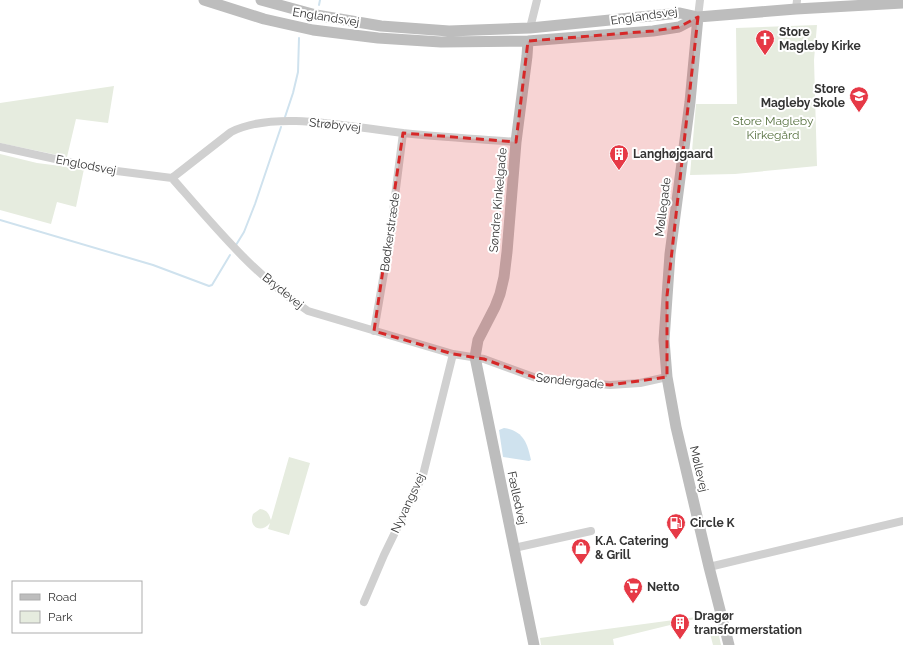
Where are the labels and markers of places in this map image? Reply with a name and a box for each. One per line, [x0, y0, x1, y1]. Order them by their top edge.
place label: Store Magleby Kirke [779, 25, 861, 53]
church icon: Store Magleby Kirke [754, 28, 776, 56]
place label: Store Magleby Skole [761, 82, 845, 110]
school or university icon: Store Magleby Skole [848, 85, 870, 113]
building icon: Langhøjgaard [608, 143, 630, 171]
place label: Langhøjgaard [633, 147, 713, 161]
fuel station icon: Circle K [665, 512, 687, 540]
place label: Circle K [690, 516, 735, 530]
place label: K.A. Catering & Grill [595, 534, 669, 562]
shop icon: K.A. Catering & Grill [570, 537, 592, 565]
supermarket icon: Netto [622, 576, 644, 604]
place label: Netto [647, 580, 680, 594]
place label: Dragør transformerstation [694, 609, 802, 637]
building icon: Dragør transformerstation [669, 612, 691, 640]

